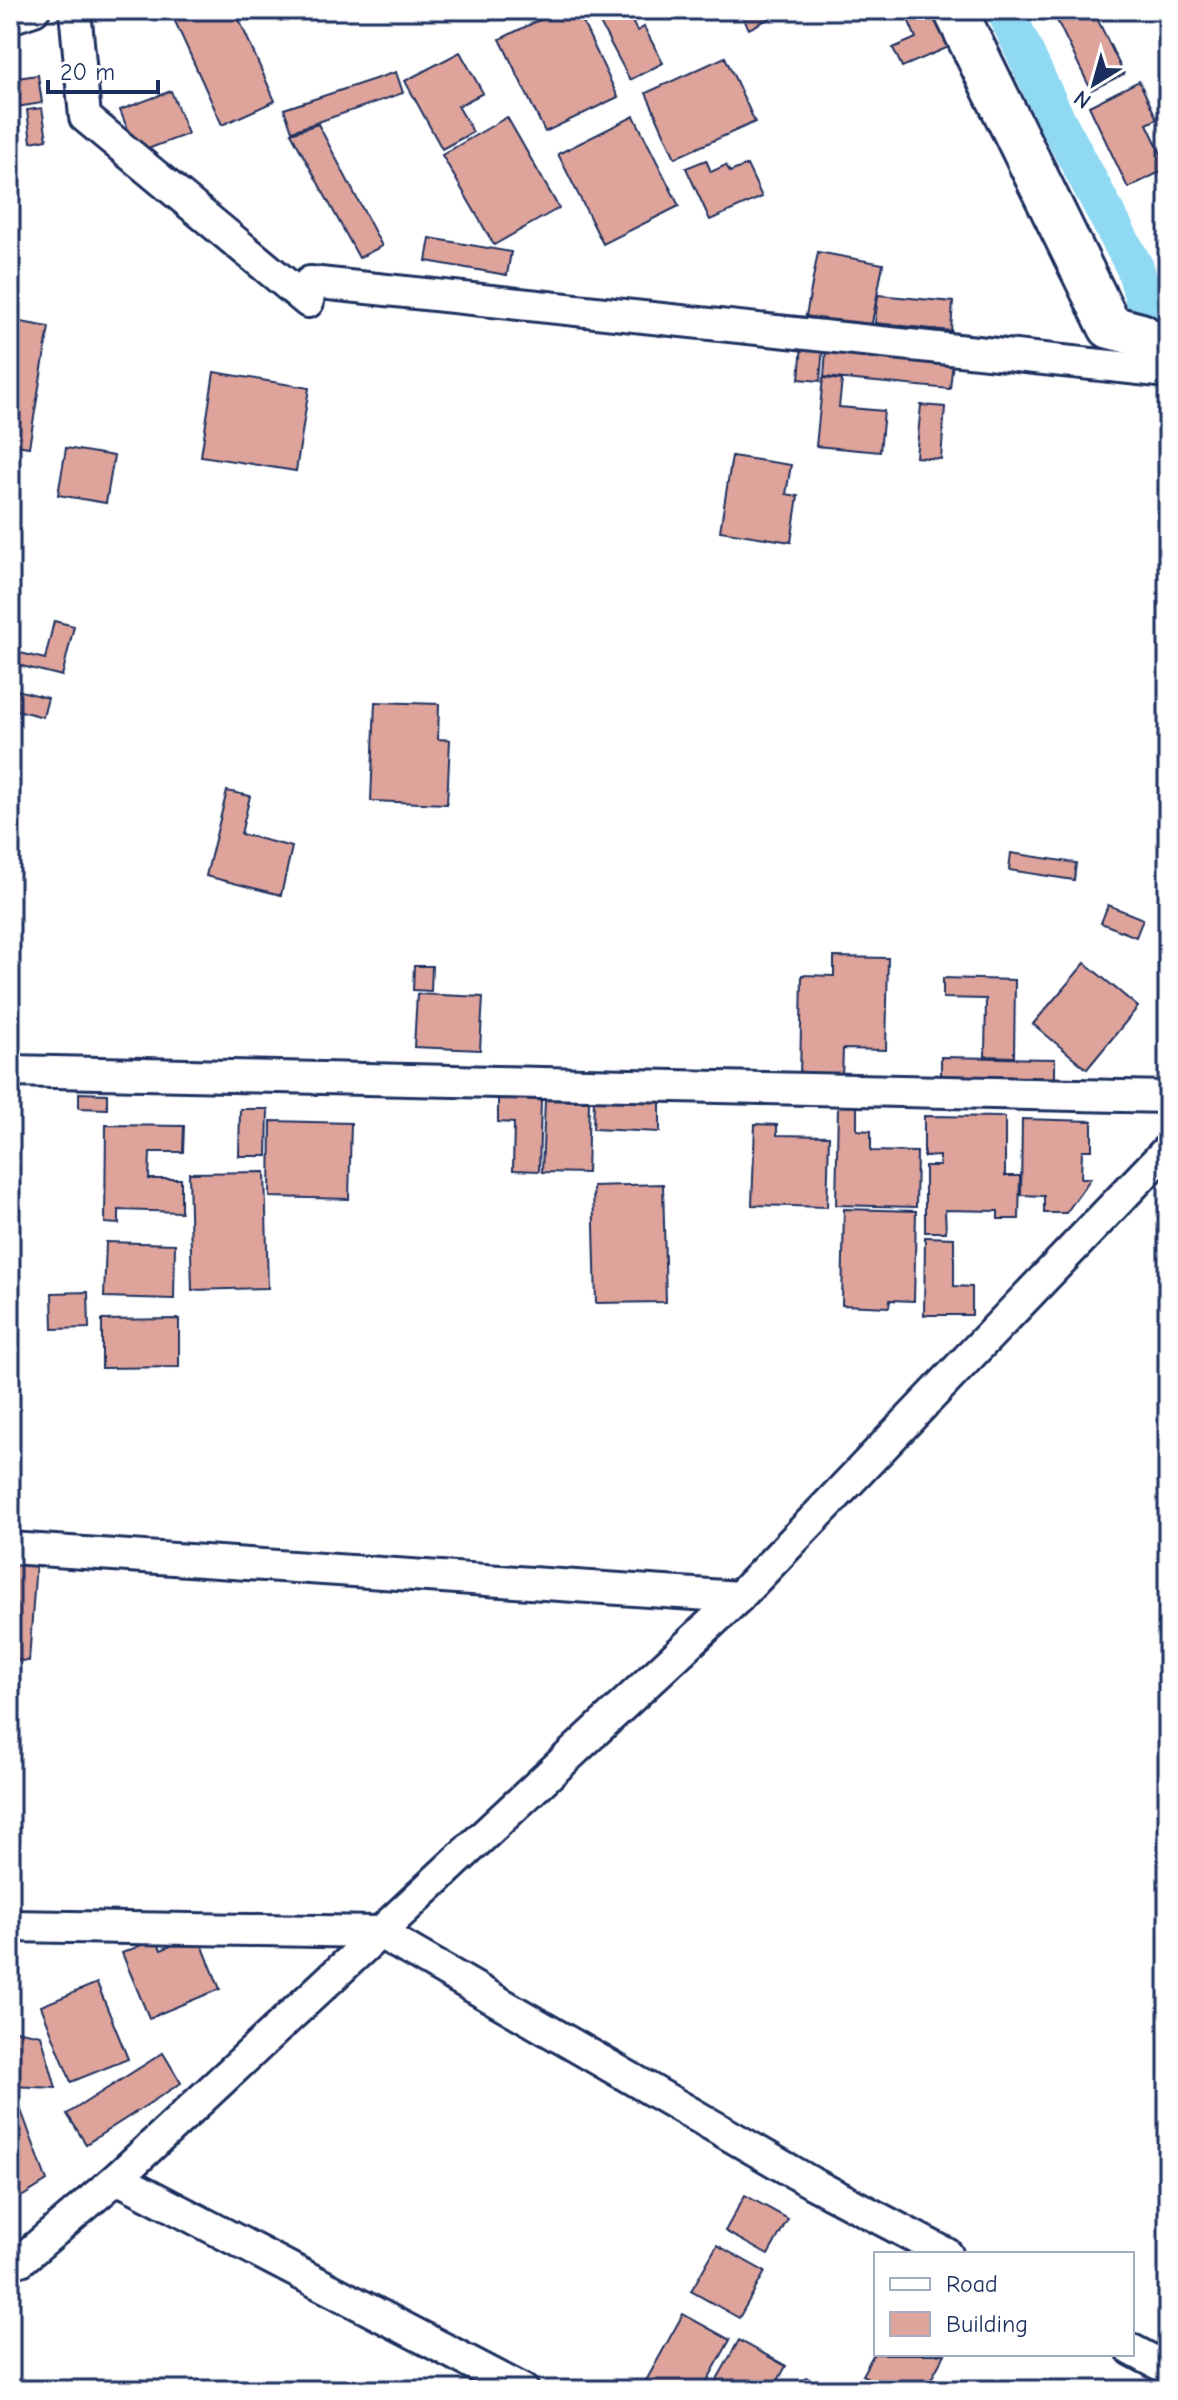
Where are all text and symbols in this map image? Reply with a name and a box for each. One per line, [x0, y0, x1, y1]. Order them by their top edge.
scale bar [48, 44, 158, 94]
north arrow [1054, 44, 1134, 124]
text: 20 m [60, 58, 115, 86]
text: N [1069, 84, 1096, 114]
legend [874, 2252, 1134, 2356]
text: Road [946, 2270, 998, 2298]
text: Building [946, 2310, 1028, 2338]

